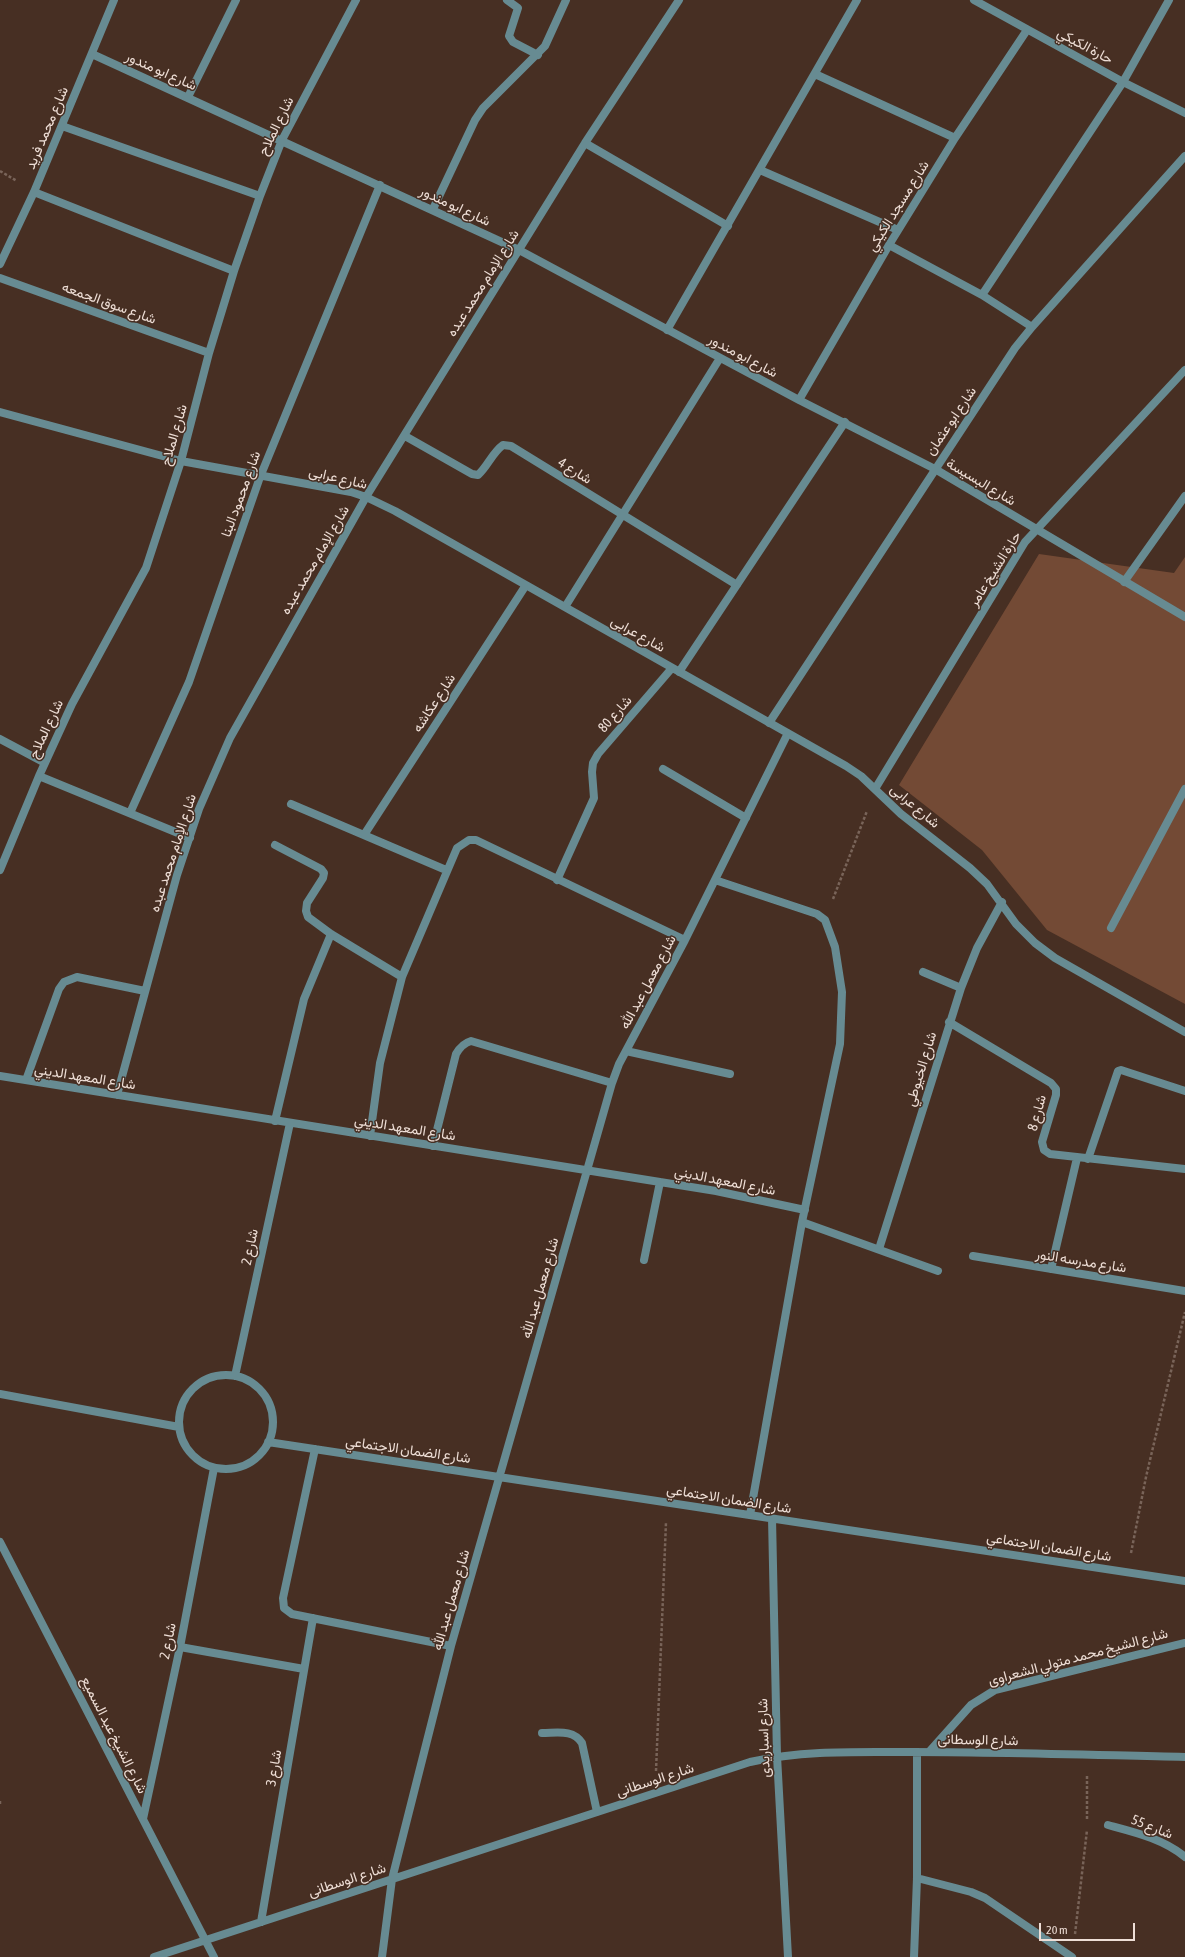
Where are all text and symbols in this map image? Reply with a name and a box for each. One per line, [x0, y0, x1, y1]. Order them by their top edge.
street label: حارة الكيكي [1054, 24, 1116, 68]
street label: شارع ابو مندور [123, 48, 199, 94]
street label: شارع محمد فريد [22, 84, 72, 172]
street label: شارع الملاح [255, 94, 297, 158]
street label: شارع مسجد الكيكي [863, 157, 933, 255]
street label: شارع ابو مندور [417, 182, 493, 230]
street label: شارع الإمام محمد عبده [443, 226, 523, 340]
street label: شارع سوق الجمعه [60, 278, 158, 328]
street label: شارع ابو مندور [705, 331, 781, 381]
street label: شارع ابو عثمان [922, 384, 980, 458]
street label: شارع الملاح [157, 402, 191, 468]
street label: شارع محمود البنا [218, 449, 264, 539]
street label: شارع 4 [555, 454, 595, 488]
street label: شارع البسيسة [943, 455, 1019, 509]
street label: شارع عرابى [307, 463, 369, 493]
street label: شارع الإمام محمد عبده [277, 502, 353, 618]
street label: حارة الشيخ عامر [965, 528, 1025, 610]
street label: شارع عرابى [608, 612, 668, 656]
street label: شارع عكاشه [409, 671, 459, 735]
street label: شارع 80 [594, 692, 636, 736]
street label: شارع الملاح [25, 697, 67, 761]
street label: شارع عرابى [887, 780, 943, 832]
street label: شارع الإمام محمد عبده [146, 792, 200, 914]
street label: شارع معمل عبد الله [616, 932, 680, 1032]
street label: شارع الخيوطي [902, 1030, 940, 1108]
street label: شارع المعهد الديني [33, 1061, 137, 1093]
street label: شارع 8 [1024, 1093, 1050, 1133]
street label: شارع المعهد الديني [353, 1112, 457, 1144]
street label: شارع المعهد الديني [673, 1163, 777, 1199]
street label: شارع 2 [238, 1227, 262, 1267]
street label: شارع معمل عبد الله [518, 1236, 562, 1340]
street label: شارع مدرسه النور [1034, 1246, 1128, 1276]
street label: شارع الضمان الاجتماعي [344, 1433, 472, 1467]
street label: شارع الضمان الاجتماعي [665, 1481, 793, 1517]
street label: شارع الضمان الاجتماعي [985, 1529, 1113, 1565]
street label: شارع معمل عبد الله [429, 1548, 473, 1652]
street label: شارع 2 [156, 1621, 180, 1661]
street label: شارع الشيخ محمد متولي الشعراوى [986, 1625, 1170, 1689]
street label: شارع الشيخ عبد السميع [77, 1674, 151, 1796]
street label: شارع اسباريدى [754, 1698, 774, 1778]
street label: شارع الوسطانى [937, 1731, 1019, 1749]
street label: شارع 3 [263, 1748, 285, 1788]
street label: شارع الوسطانى [614, 1760, 696, 1800]
street label: شارع 55 [1129, 1811, 1175, 1843]
street label: شارع الوسطانى [306, 1860, 388, 1900]
scale bar [1041, 1915, 1137, 1941]
text: 20 m [1046, 1923, 1068, 1937]

